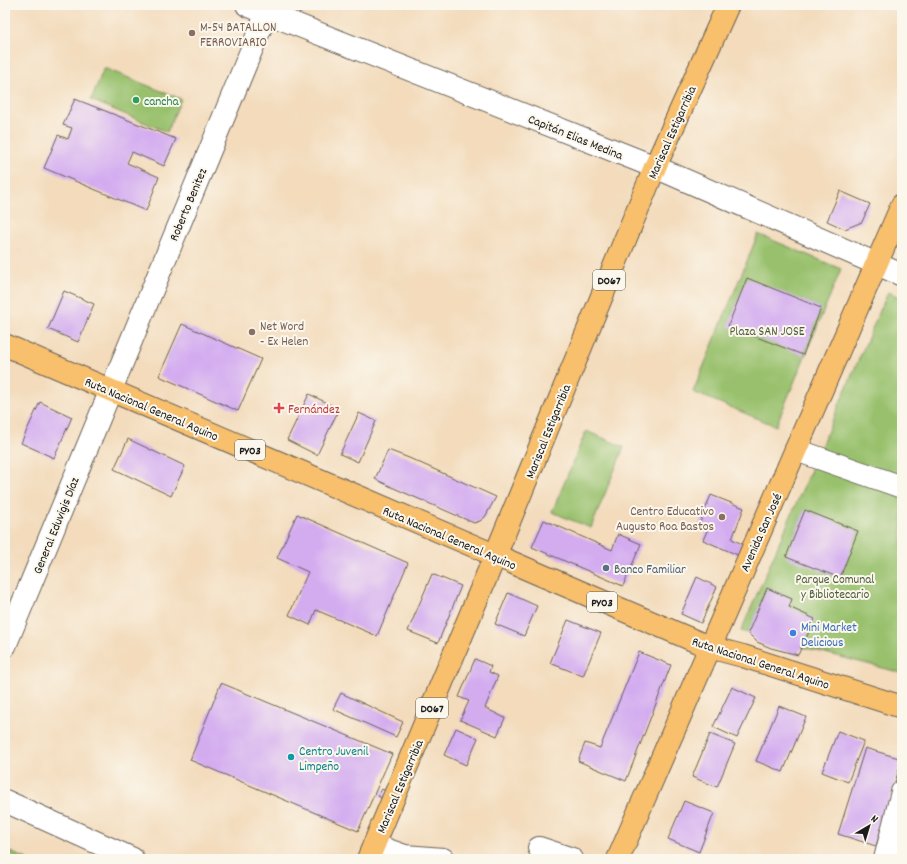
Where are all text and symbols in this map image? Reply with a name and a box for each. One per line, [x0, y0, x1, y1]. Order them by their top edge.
place label: M-54 BATALLON FERROVIARIO [200, 19, 277, 53]
marker: M-54 BATALLON FERROVIARIO [187, 28, 197, 38]
street label: Mariscal Estigarribia [644, 83, 703, 183]
place label: cancha [144, 93, 180, 112]
marker: cancha [131, 95, 141, 105]
street label: Capitán Elias Medina [525, 111, 626, 166]
street label: Roberto Benitez [165, 166, 213, 244]
road number: D067 [593, 270, 625, 290]
place label: Net Word - Ex Helen [260, 318, 308, 352]
park label: Plaza SAN JOSE [729, 323, 805, 342]
marker: Net Word - Ex Helen [247, 327, 257, 337]
street label: Ruta Nacional General Aquino [81, 374, 221, 447]
street label: Mariscal Estigarribia [522, 381, 577, 482]
place label: Fernández [288, 401, 340, 420]
marker: Fernández [273, 402, 285, 414]
road number: PY03 [235, 440, 265, 460]
street label: General Eduvigis Díaz [29, 475, 85, 577]
street label: Avenida San José [736, 490, 788, 575]
street label: Ruta Nacional General Aquino [379, 503, 519, 576]
place label: Centro Educativo Augusto Roa Bastos [616, 503, 714, 537]
marker: Centro Educativo Augusto Roa Bastos [717, 512, 727, 522]
place label: Banco Familiar [614, 561, 686, 580]
marker: Banco Familiar [601, 563, 611, 573]
park label: Parque Comunal y Bibliotecario [796, 571, 874, 605]
road number: PY03 [587, 592, 617, 612]
place label: Mini Market Delicious [801, 619, 857, 653]
marker: Mini Market Delicious [788, 628, 798, 638]
street label: Ruta Nacional General Aquino [689, 633, 832, 696]
road number: D067 [416, 698, 448, 718]
street label: Mariscal Estigarribia [373, 736, 430, 837]
place label: Centro Juvenil Limpeño [299, 743, 369, 777]
marker: Centro Juvenil Limpeño [286, 752, 296, 762]
north arrow [849, 806, 889, 846]
text: N [867, 812, 881, 828]

